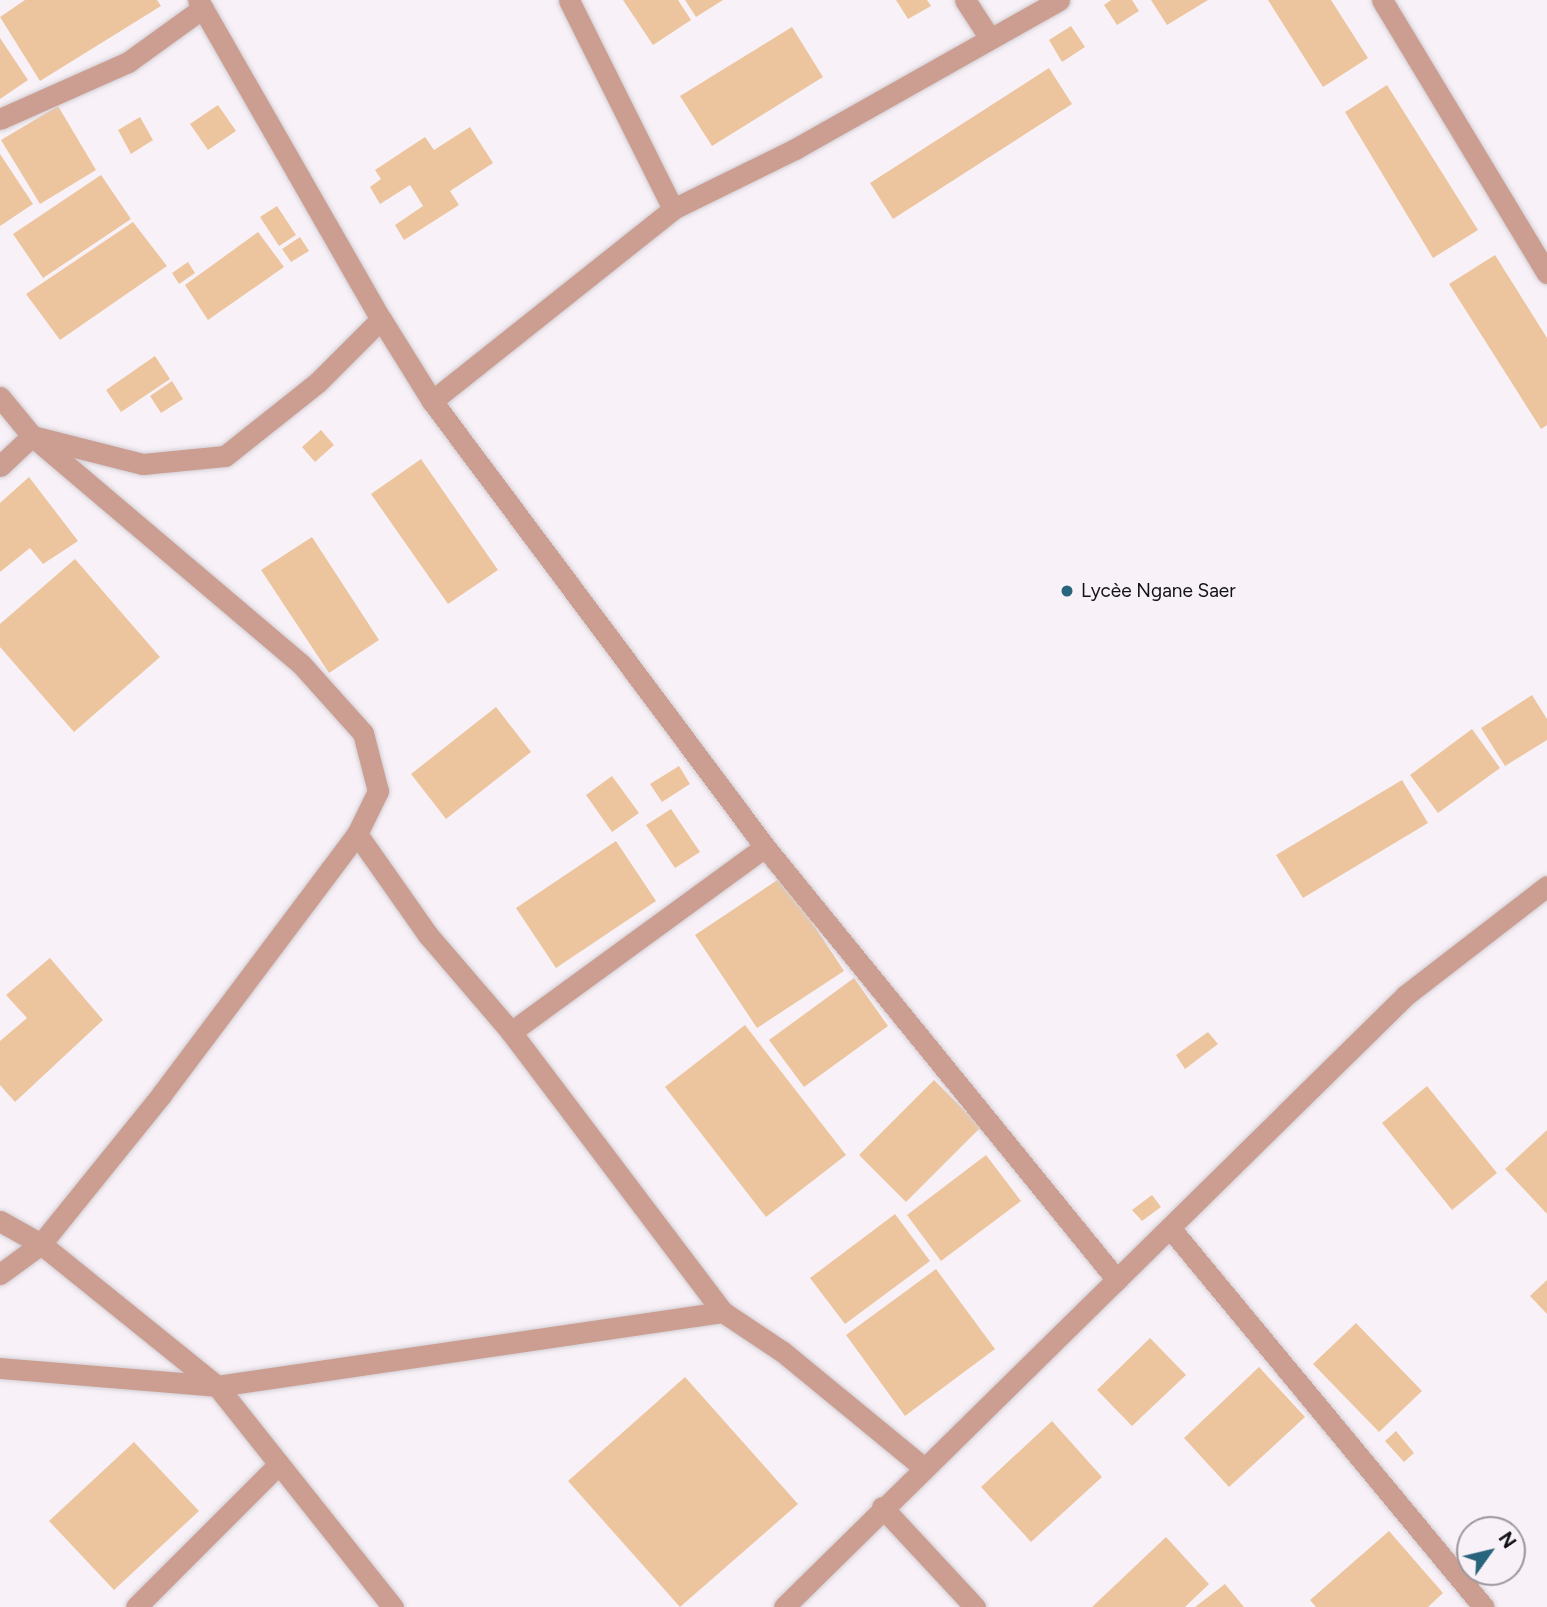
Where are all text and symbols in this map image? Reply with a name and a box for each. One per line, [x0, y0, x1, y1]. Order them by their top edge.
place label: Lycèe Ngane Saer [1081, 580, 1236, 602]
marker: Lycèe Ngane Saer [1059, 583, 1075, 599]
north arrow [1456, 1516, 1526, 1586]
text: N [1494, 1528, 1521, 1553]

